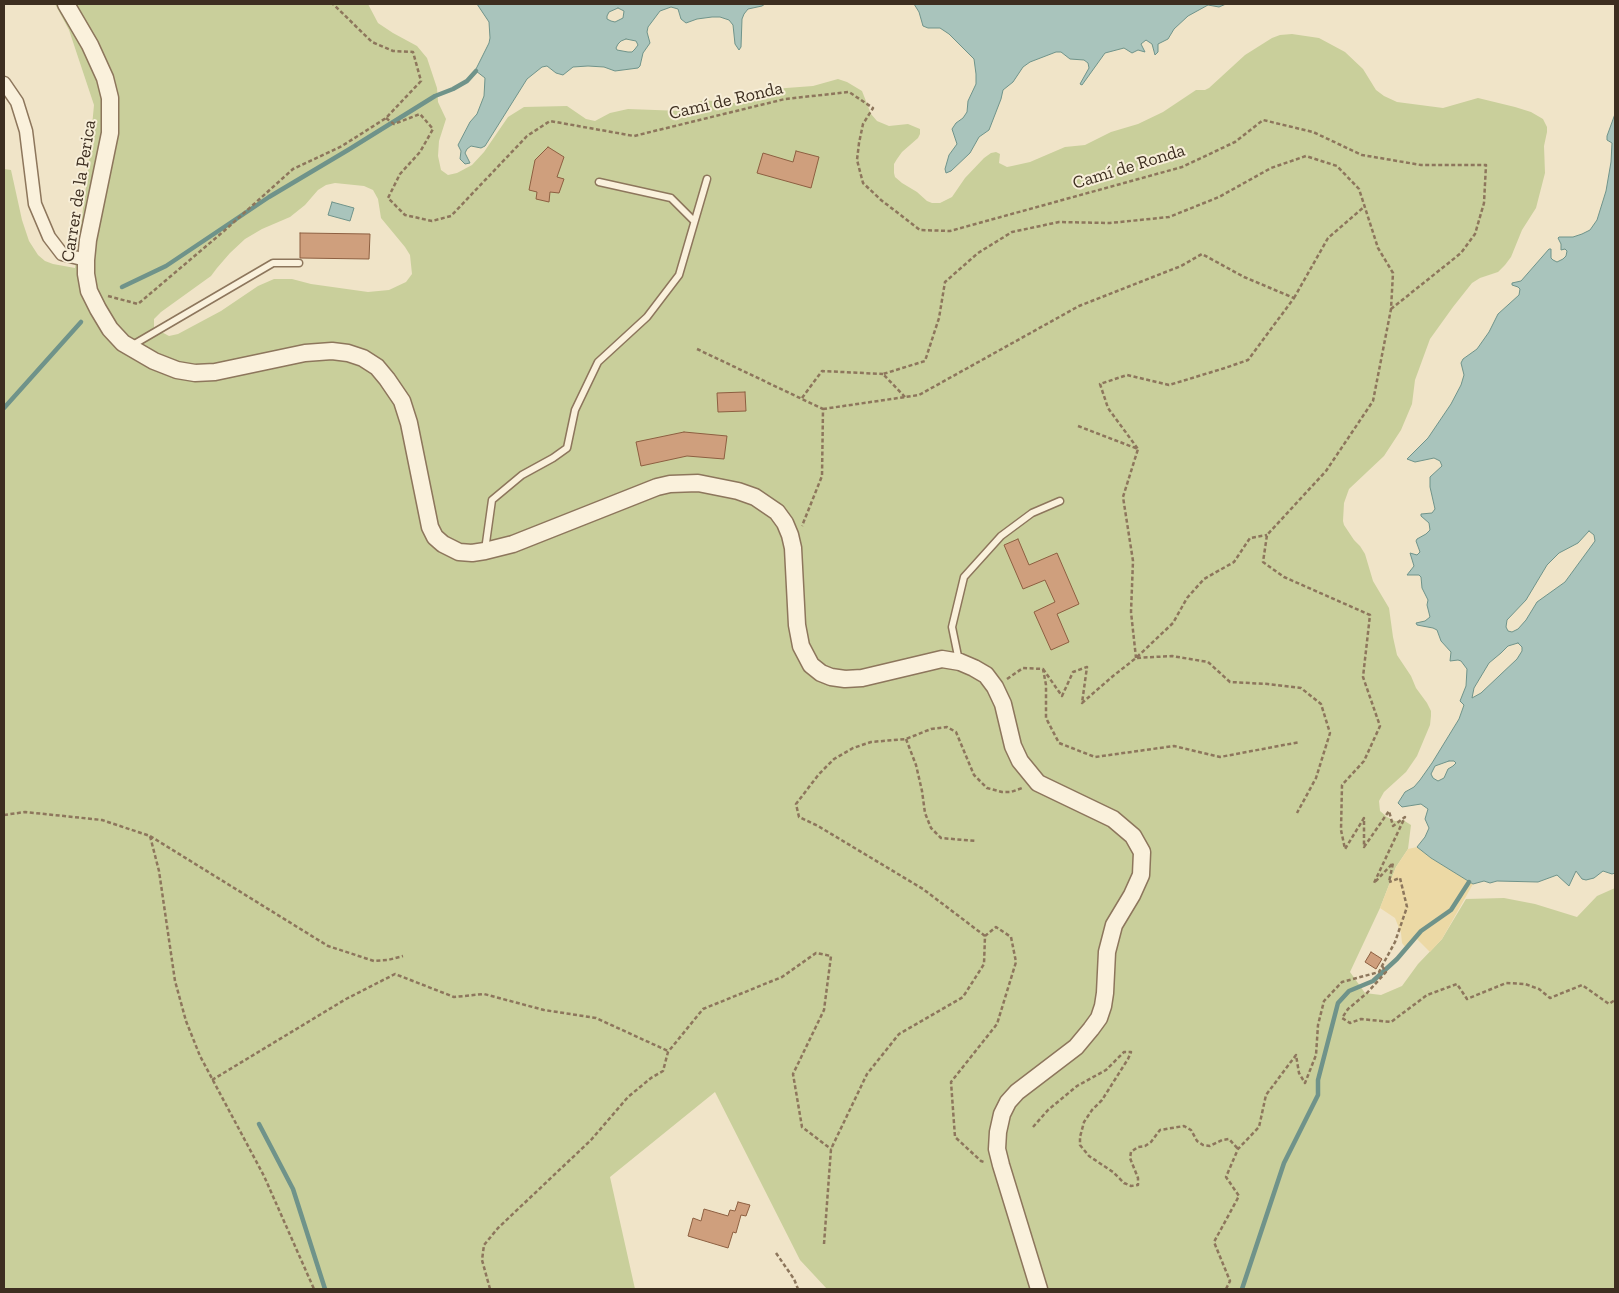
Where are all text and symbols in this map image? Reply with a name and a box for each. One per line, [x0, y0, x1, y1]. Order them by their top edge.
street label: Camí de Ronda [667, 77, 785, 125]
street label: Carrer de la Perica [57, 118, 101, 264]
street label: Camí de Ronda [1070, 140, 1188, 194]

